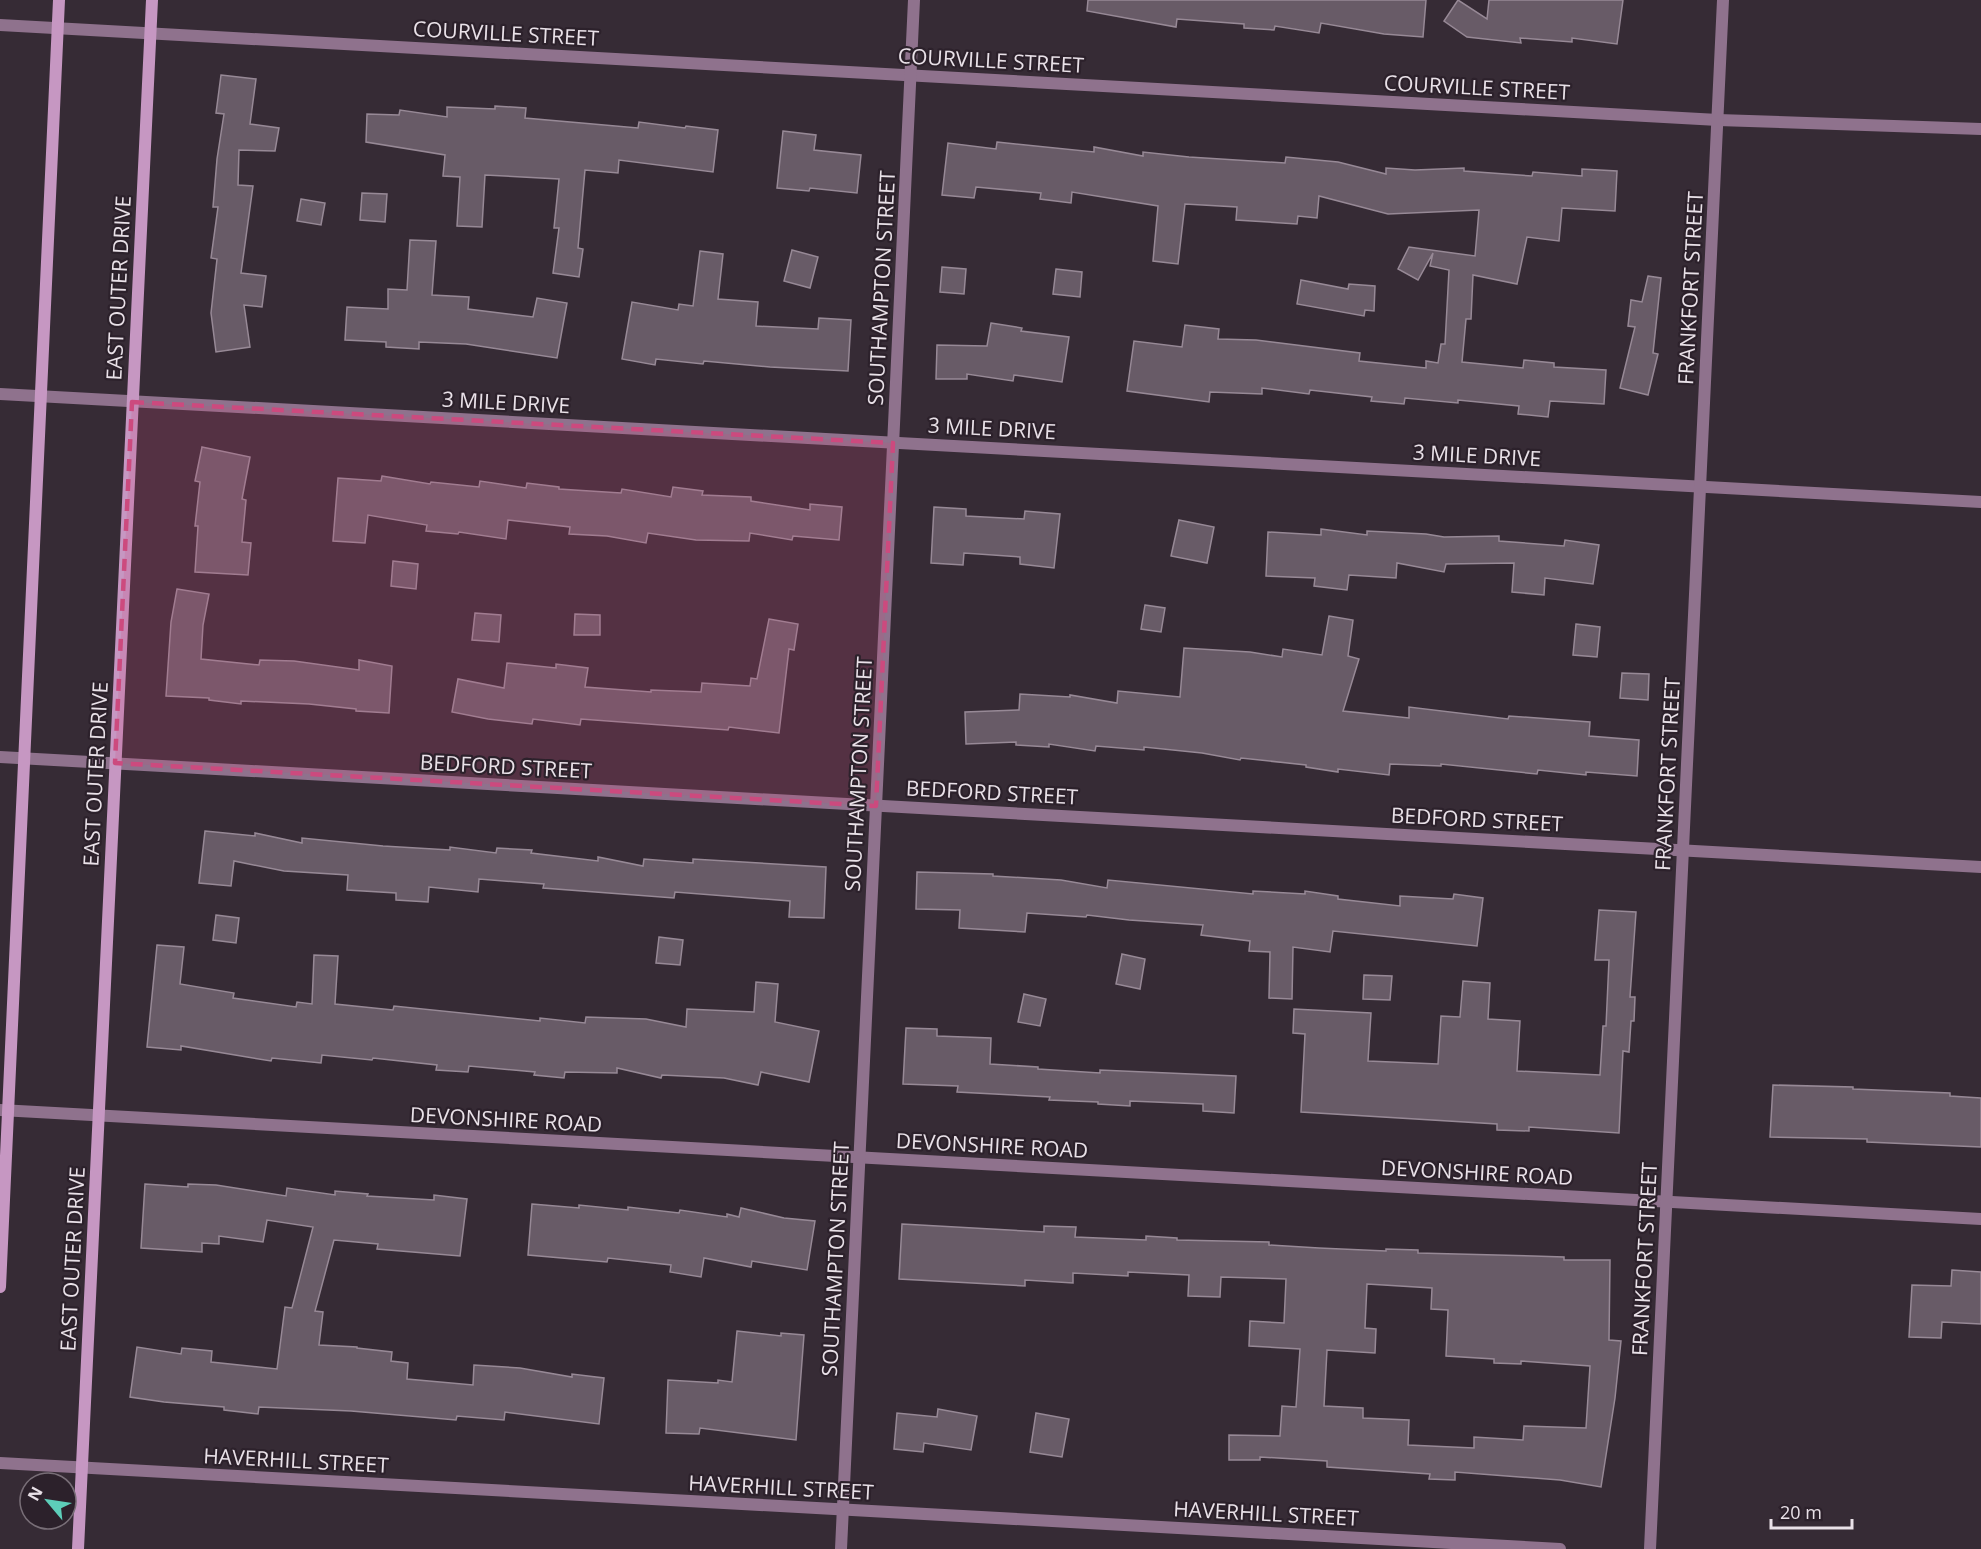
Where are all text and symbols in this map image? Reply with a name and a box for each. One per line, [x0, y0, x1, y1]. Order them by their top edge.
street label: COURVILLE STREET [412, 14, 600, 52]
street label: COURVILLE STREET [897, 41, 1085, 79]
street label: COURVILLE STREET [1383, 68, 1571, 106]
street label: SOUTHAMPTON STREET [861, 169, 901, 406]
street label: FRANKFORT STREET [1671, 190, 1709, 386]
street label: EAST OUTER DRIVE [99, 195, 137, 381]
street label: 3 MILE DRIVE [441, 385, 571, 419]
street label: 3 MILE DRIVE [927, 411, 1057, 445]
street label: 3 MILE DRIVE [1412, 438, 1542, 472]
street label: SOUTHAMPTON STREET [838, 655, 878, 892]
street label: FRANKFORT STREET [1648, 676, 1686, 872]
street label: EAST OUTER DRIVE [76, 681, 114, 867]
street label: BEDFORD STREET [419, 748, 593, 785]
street label: BEDFORD STREET [905, 774, 1079, 811]
street label: BEDFORD STREET [1390, 801, 1564, 838]
street label: DEVONSHIRE ROAD [409, 1100, 603, 1138]
street label: DEVONSHIRE ROAD [895, 1126, 1089, 1164]
street label: SOUTHAMPTON STREET [815, 1140, 855, 1377]
street label: DEVONSHIRE ROAD [1380, 1153, 1574, 1191]
street label: FRANKFORT STREET [1625, 1161, 1663, 1357]
street label: EAST OUTER DRIVE [53, 1166, 91, 1352]
street label: HAVERHILL STREET [203, 1441, 390, 1479]
street label: HAVERHILL STREET [688, 1468, 875, 1506]
north arrow [18, 1471, 78, 1531]
text: N [22, 1483, 48, 1505]
scale bar [1771, 1492, 1852, 1530]
street label: HAVERHILL STREET [1173, 1494, 1360, 1532]
text: 20 m [1780, 1500, 1822, 1524]

